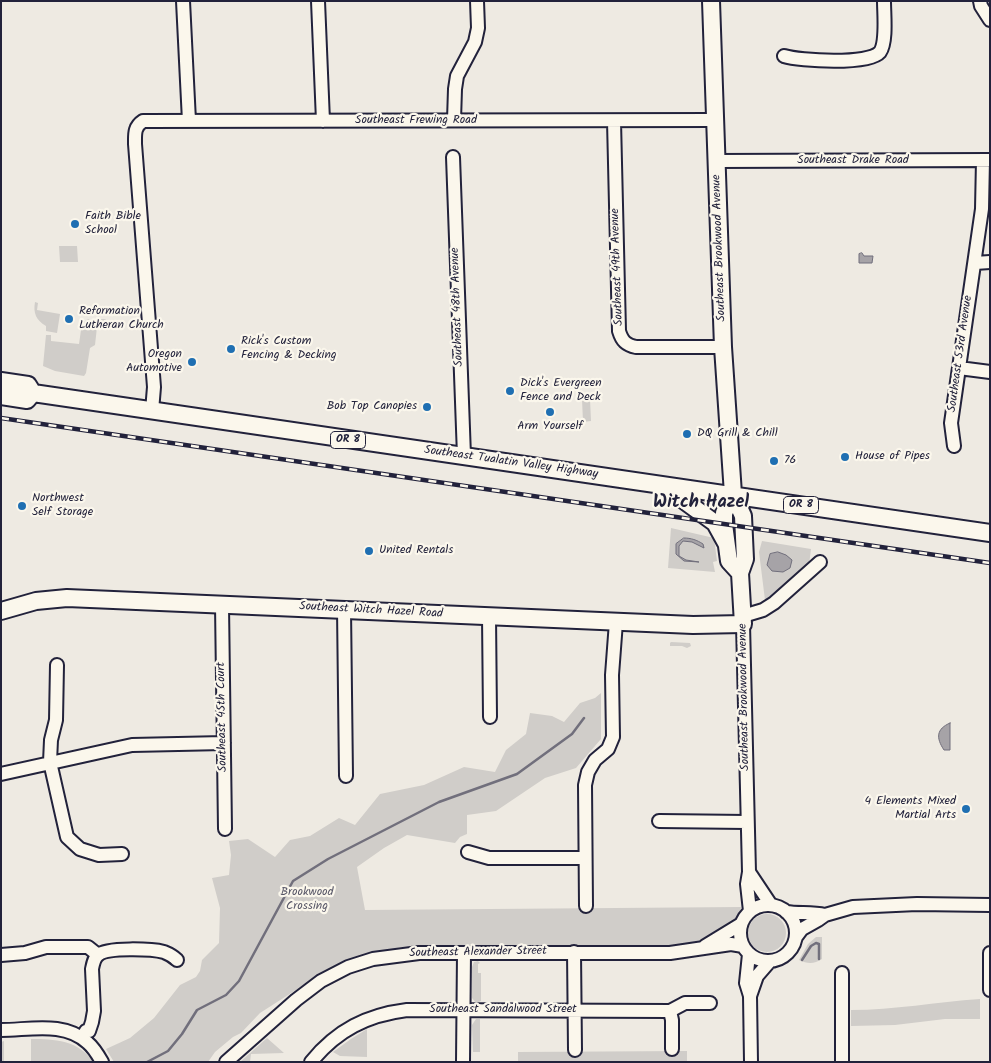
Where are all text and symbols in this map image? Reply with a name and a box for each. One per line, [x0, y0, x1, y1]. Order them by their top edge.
street label: Southeast Frewing Road [355, 114, 477, 128]
street label: Southeast Drake Road [797, 154, 909, 168]
street label: Southeast Brookwood Avenue [710, 174, 730, 322]
street label: Southeast 49th Avenue [609, 208, 627, 326]
place label: Faith Bible School [85, 210, 141, 238]
marker: Faith Bible School [69, 218, 81, 230]
street label: Southeast 48th Avenue [449, 247, 467, 367]
street label: Southeast 53rd Avenue [946, 295, 976, 413]
place label: Reformation Lutheran Church [79, 305, 164, 333]
marker: Reformation Lutheran Church [63, 313, 75, 325]
place label: Rick's Custom Fencing & Decking [241, 335, 336, 363]
marker: Rick's Custom Fencing & Decking [225, 343, 237, 355]
place label: Oregon Automotive [126, 348, 182, 376]
marker: Oregon Automotive [186, 356, 198, 368]
place label: Dick's Evergreen Fence and Deck [520, 377, 602, 405]
marker: Dick's Evergreen Fence and Deck [504, 385, 516, 397]
place label: Bob Top Canopies [327, 400, 417, 414]
marker: Bob Top Canopies [421, 401, 433, 413]
marker: Arm Yourself [544, 406, 556, 418]
place label: Arm Yourself [517, 420, 583, 434]
place label: DQ Grill & Chill [697, 427, 778, 441]
marker: DQ Grill & Chill [681, 428, 693, 440]
road number: OR 8 [330, 432, 366, 448]
street label: Southeast Tualatin Valley Highway [423, 444, 599, 482]
place label: House of Pipes [855, 450, 930, 464]
marker: House of Pipes [839, 451, 851, 463]
place label: 76 [784, 454, 796, 468]
marker: 76 [768, 455, 780, 467]
place label: Northwest Self Storage [32, 492, 93, 520]
district label: Witch Hazel [653, 493, 749, 515]
road number: OR 8 [784, 496, 818, 514]
marker: Northwest Self Storage [16, 500, 28, 512]
place label: United Rentals [379, 544, 453, 558]
marker: United Rentals [363, 545, 375, 557]
street label: Southeast Witch Hazel Road [299, 600, 443, 622]
street label: Southeast Brookwood Avenue [737, 623, 753, 771]
street label: Southeast 45th Court [215, 662, 231, 772]
place label: 4 Elements Mixed Martial Arts [864, 795, 956, 823]
marker: 4 Elements Mixed Martial Arts [960, 803, 972, 815]
park label: Brookwood Crossing [280, 886, 334, 914]
street label: Southeast Alexander Street [409, 945, 547, 961]
street label: Southeast Sandalwood Street [429, 1003, 577, 1017]

